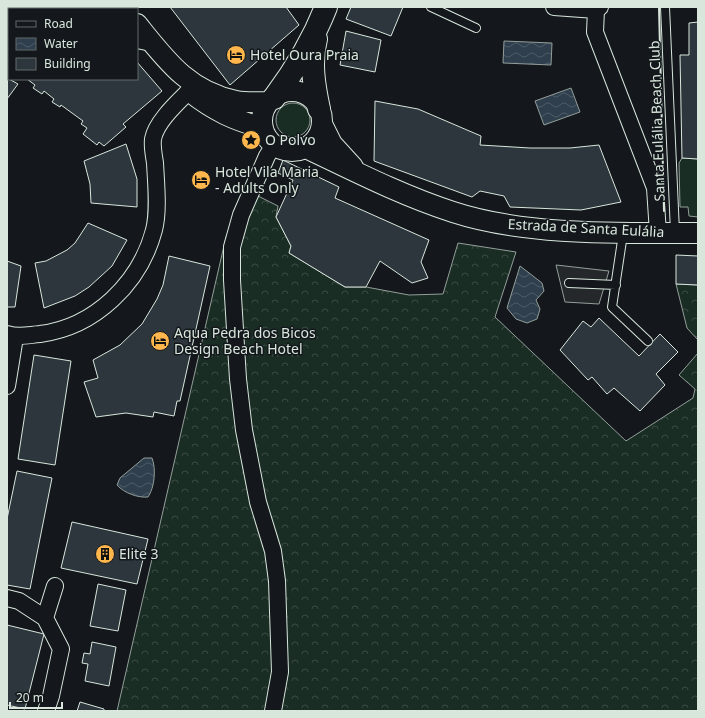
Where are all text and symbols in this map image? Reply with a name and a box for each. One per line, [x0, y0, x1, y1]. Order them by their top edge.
legend [8, 8, 138, 80]
text: Road [44, 15, 73, 32]
text: Water [44, 35, 78, 52]
street label: Santa Eulália Beach Club [644, 40, 669, 202]
hotel icon: Hotel Oura Praia [225, 44, 247, 66]
place label: Hotel Oura Praia [250, 45, 359, 64]
text: Building [44, 55, 91, 72]
place icon: O Polvo [240, 129, 262, 151]
place label: O Polvo [265, 130, 316, 149]
place label: Hotel Vila Maria - Adults Only [215, 162, 319, 197]
hotel icon: Hotel Vila Maria - Adults Only [190, 169, 212, 191]
street label: Estrada de Santa Eulália [507, 214, 665, 241]
place label: Aqua Pedra dos Bicos Design Beach Hotel [174, 323, 316, 358]
hotel icon: Aqua Pedra dos Bicos Design Beach Hotel [149, 330, 171, 352]
building icon: Elite 3 [94, 543, 116, 565]
place label: Elite 3 [119, 544, 159, 563]
scale bar [10, 684, 62, 710]
text: 20 m [16, 689, 44, 706]

